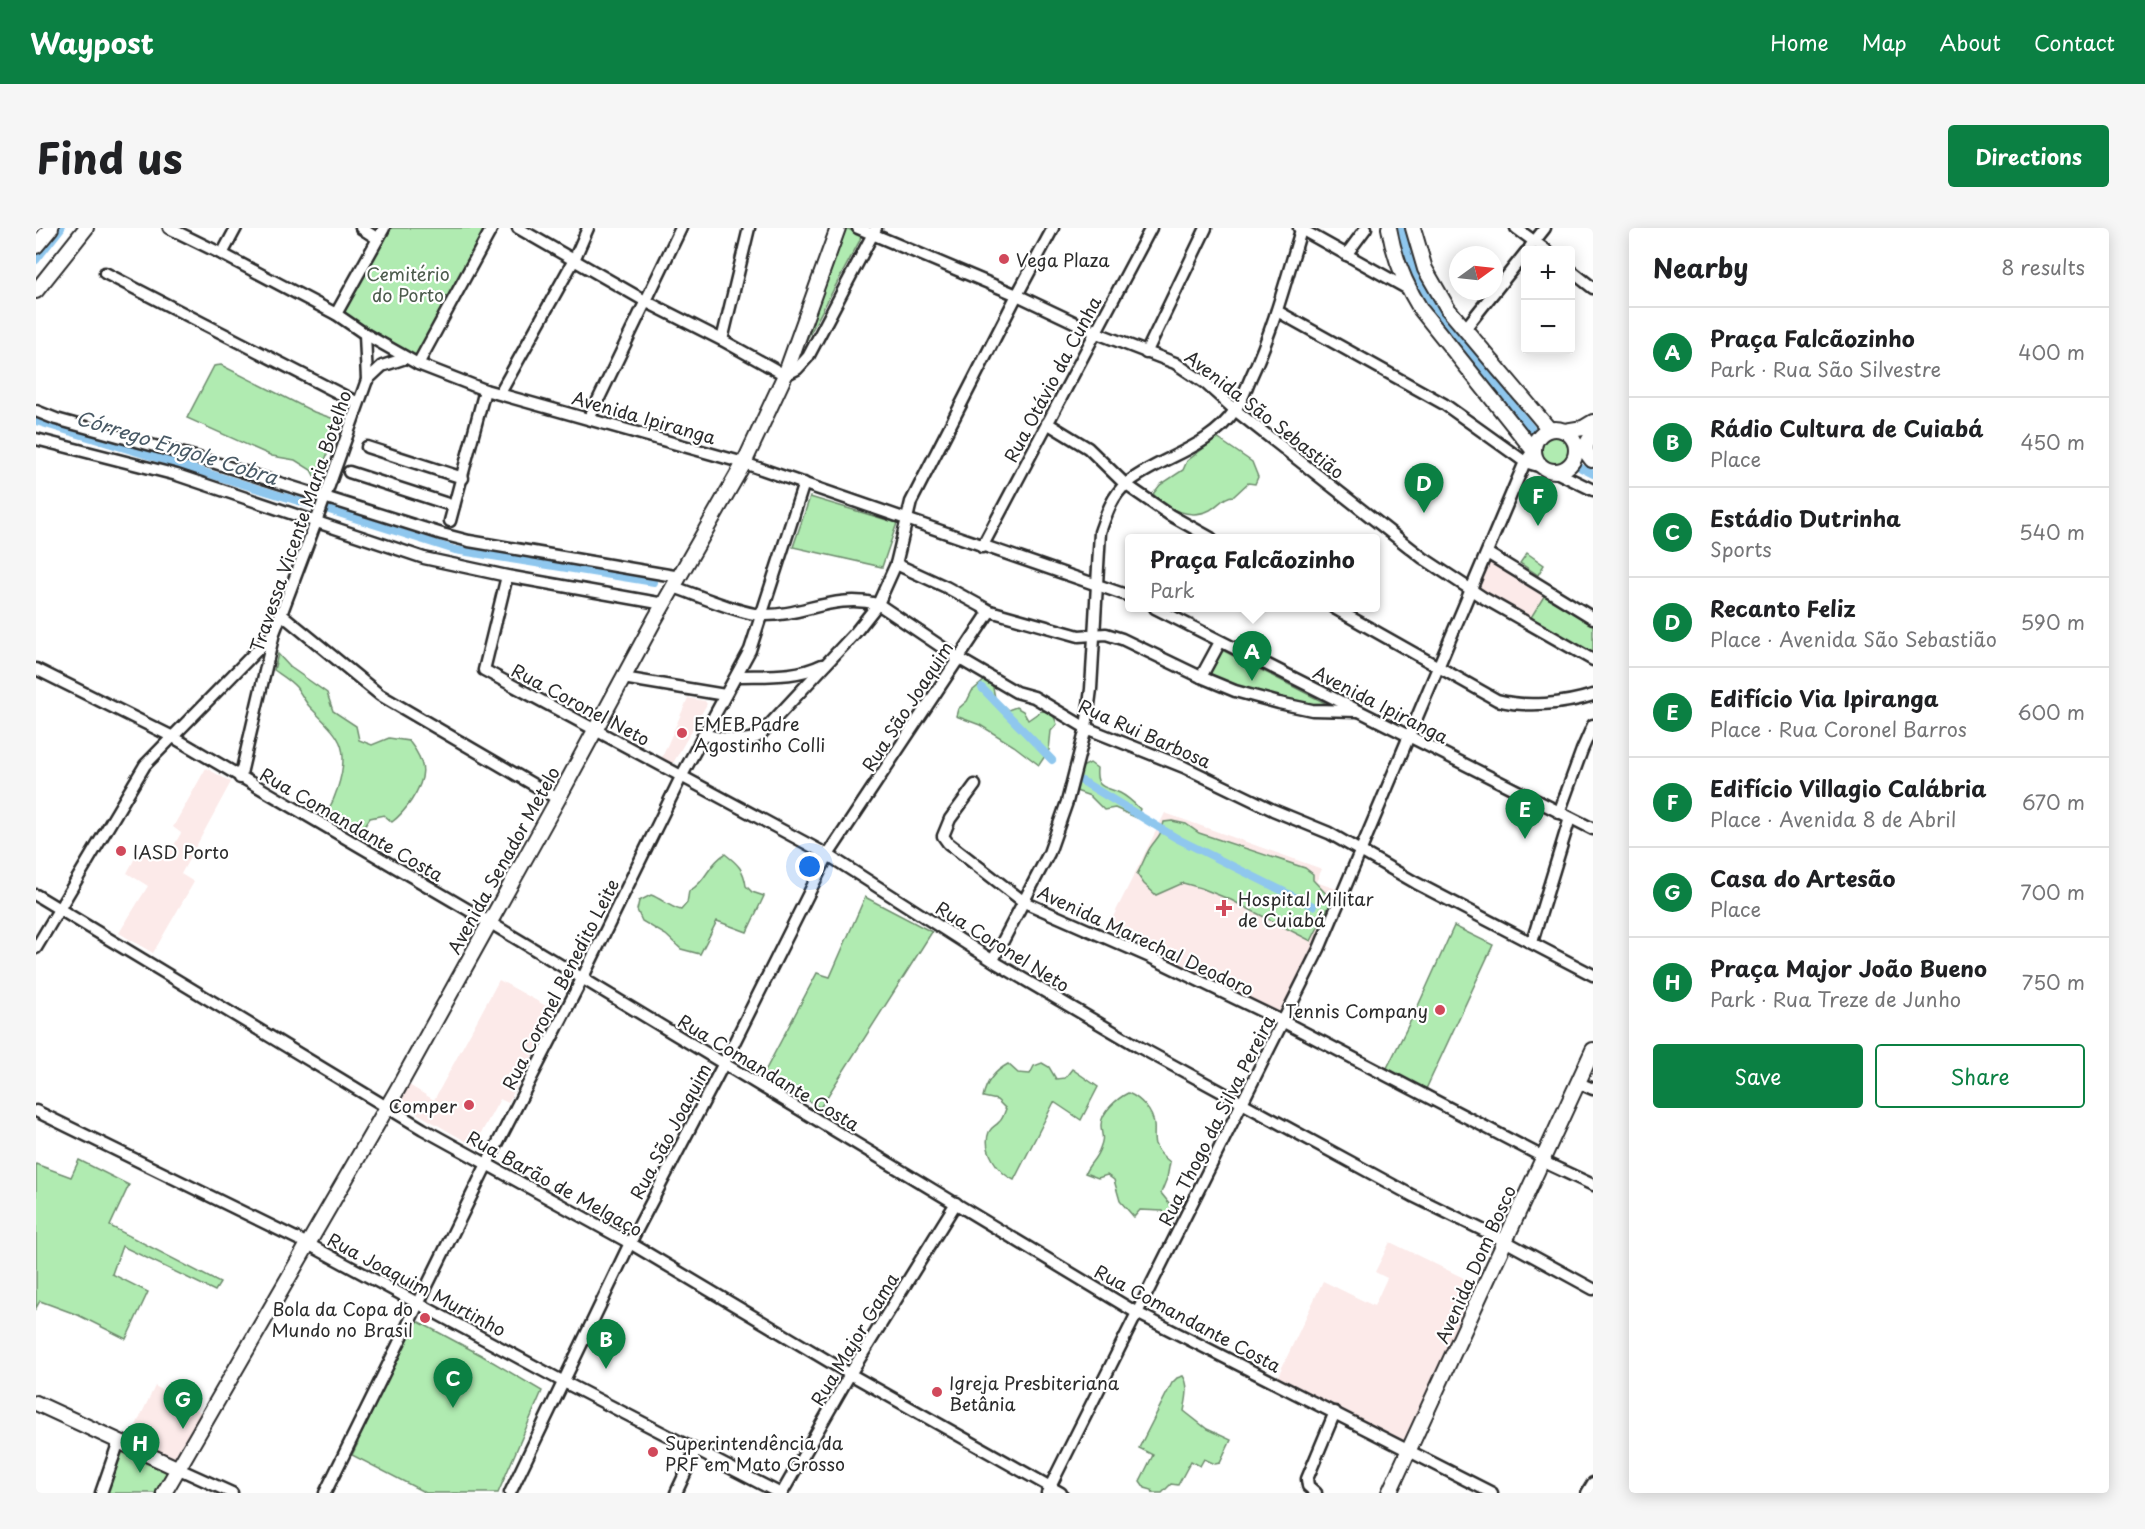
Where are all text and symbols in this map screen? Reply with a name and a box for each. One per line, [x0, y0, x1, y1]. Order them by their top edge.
text: Waypost [30, 21, 154, 64]
text: Home [1770, 26, 1829, 58]
text: Map [1862, 26, 1907, 58]
text: About [1940, 26, 2001, 58]
text: Contact [2034, 26, 2115, 58]
text: Find us [36, 125, 183, 188]
button: Directions [1948, 125, 2109, 187]
place label: Vega Plaza [1016, 246, 1110, 273]
north arrow [1449, 246, 1503, 300]
map controls [1521, 246, 1575, 354]
button: + [1521, 246, 1575, 300]
text: Nearby [1653, 248, 1748, 287]
marker: Vega Plaza [997, 252, 1011, 266]
text: 8 results [2001, 252, 2085, 282]
park label: Cemitério do Porto [366, 260, 450, 308]
street label: Rua Otávio da Cunha [997, 290, 1108, 467]
button: − [1521, 300, 1575, 354]
text: Praça Falcãozinho [1710, 321, 1915, 354]
text: A [1665, 337, 1680, 367]
text: 400 m [2018, 337, 2085, 367]
street label: Avenida São Sebastião [1180, 343, 1350, 485]
text: Park · Rua São Silvestre [1710, 354, 1941, 384]
street label: Avenida Ipiranga [569, 384, 720, 451]
street label: Travessa Vicente Maria Botelho [242, 387, 358, 655]
water label: Córrego Engole Cobra [72, 402, 282, 492]
text: Rádio Cultura de Cuiabá [1710, 411, 1984, 444]
text: B [1666, 427, 1679, 457]
text: 450 m [2020, 427, 2085, 457]
text: Place [1710, 444, 1761, 474]
pin: D [1404, 464, 1444, 513]
pin: F [1518, 476, 1558, 526]
text: Estádio Dutrinha [1710, 501, 1901, 534]
text: C [1665, 517, 1680, 547]
text: 540 m [2019, 517, 2085, 547]
popup [1125, 534, 1380, 612]
text: Sports [1710, 534, 1772, 564]
text: Praça Falcãozinho [1150, 542, 1355, 575]
text: Park [1150, 575, 1195, 605]
text: Recanto Feliz [1710, 591, 1856, 624]
text: D [1665, 607, 1680, 637]
text: 590 m [2021, 607, 2085, 637]
text: Place · Avenida São Sebastião [1710, 624, 1997, 654]
pin: A [1232, 632, 1272, 681]
street label: Rua São Joaquim [855, 636, 959, 776]
street label: Rua Coronel Neto [507, 656, 655, 752]
street label: Avenida Ipiranga [1309, 658, 1454, 750]
text: Edifício Via Ipiranga [1710, 681, 1939, 714]
street label: Rua Rui Barbosa [1074, 692, 1216, 775]
text: E [1666, 697, 1679, 727]
text: 600 m [2017, 697, 2085, 727]
place label: EMEB Padre Agostinho Colli [694, 710, 825, 758]
text: Place · Rua Coronel Barros [1710, 714, 1967, 744]
marker: EMEB Padre Agostinho Colli [675, 726, 689, 740]
street label: Rua Comandante Costa [255, 760, 449, 888]
street label: Avenida Senador Metelo [440, 761, 566, 959]
text: Edifício Villagio Calábria [1710, 771, 1987, 804]
text: F [1667, 787, 1678, 817]
text: 670 m [2022, 787, 2085, 817]
pin: E [1506, 790, 1544, 839]
text: Place · Avenida 8 de Abril [1710, 804, 1956, 834]
place label: IASD Porto [133, 838, 229, 865]
marker: IASD Porto [114, 844, 128, 858]
your location [795, 852, 824, 881]
text: Casa do Artesão [1710, 861, 1895, 894]
street label: Rua Coronel Benedito Leite [495, 874, 625, 1094]
text: G [1664, 877, 1681, 907]
text: 700 m [2020, 877, 2085, 907]
street label: Avenida Marechal Deodoro [1033, 878, 1259, 1002]
place label: Hospital Militar de Cuiabá [1238, 885, 1374, 933]
street label: Rua Coronel Neto [931, 894, 1075, 998]
text: Place [1710, 894, 1761, 924]
marker: Hospital Militar de Cuiabá [1215, 899, 1233, 917]
text: Praça Major João Bueno [1710, 951, 1987, 984]
text: H [1665, 967, 1680, 997]
text: 750 m [2022, 967, 2085, 997]
text: Park · Rua Treze de Junho [1710, 984, 1961, 1014]
place label: Tennis Company [1285, 997, 1428, 1024]
marker: Tennis Company [1433, 1003, 1447, 1017]
street label: Rua Comandante Costa [673, 1007, 866, 1137]
street label: Rua Thogo da Silva Pereira [1151, 1009, 1281, 1230]
button: Save [1653, 1044, 1863, 1108]
button: Share [1875, 1044, 2085, 1108]
street label: Rua São Joaquim [623, 1058, 717, 1204]
place label: Comper [389, 1092, 458, 1119]
marker: Comper [462, 1098, 476, 1112]
street label: Rua Barão de Melgaço [462, 1123, 648, 1243]
street label: Avenida Dom Bosco [1428, 1180, 1522, 1348]
street label: Rua Joaquim Murtinho [323, 1225, 511, 1343]
street label: Rua Comandante Costa [1090, 1257, 1287, 1379]
street label: Rua Major Gama [804, 1267, 904, 1411]
place label: Bola da Copa do Mundo no Brasil [271, 1295, 413, 1343]
marker: Bola da Copa do Mundo no Brasil [418, 1311, 432, 1325]
pin: B [586, 1320, 626, 1369]
pin: C [434, 1358, 472, 1408]
place label: Igreja Presbiteriana Betânia [949, 1369, 1120, 1417]
pin: G [164, 1380, 202, 1429]
marker: Igreja Presbiteriana Betânia [930, 1385, 944, 1399]
pin: H [120, 1424, 160, 1473]
place label: Superintendência da PRF em Mato Grosso [665, 1429, 845, 1477]
marker: Superintendência da PRF em Mato Grosso [646, 1445, 660, 1459]

